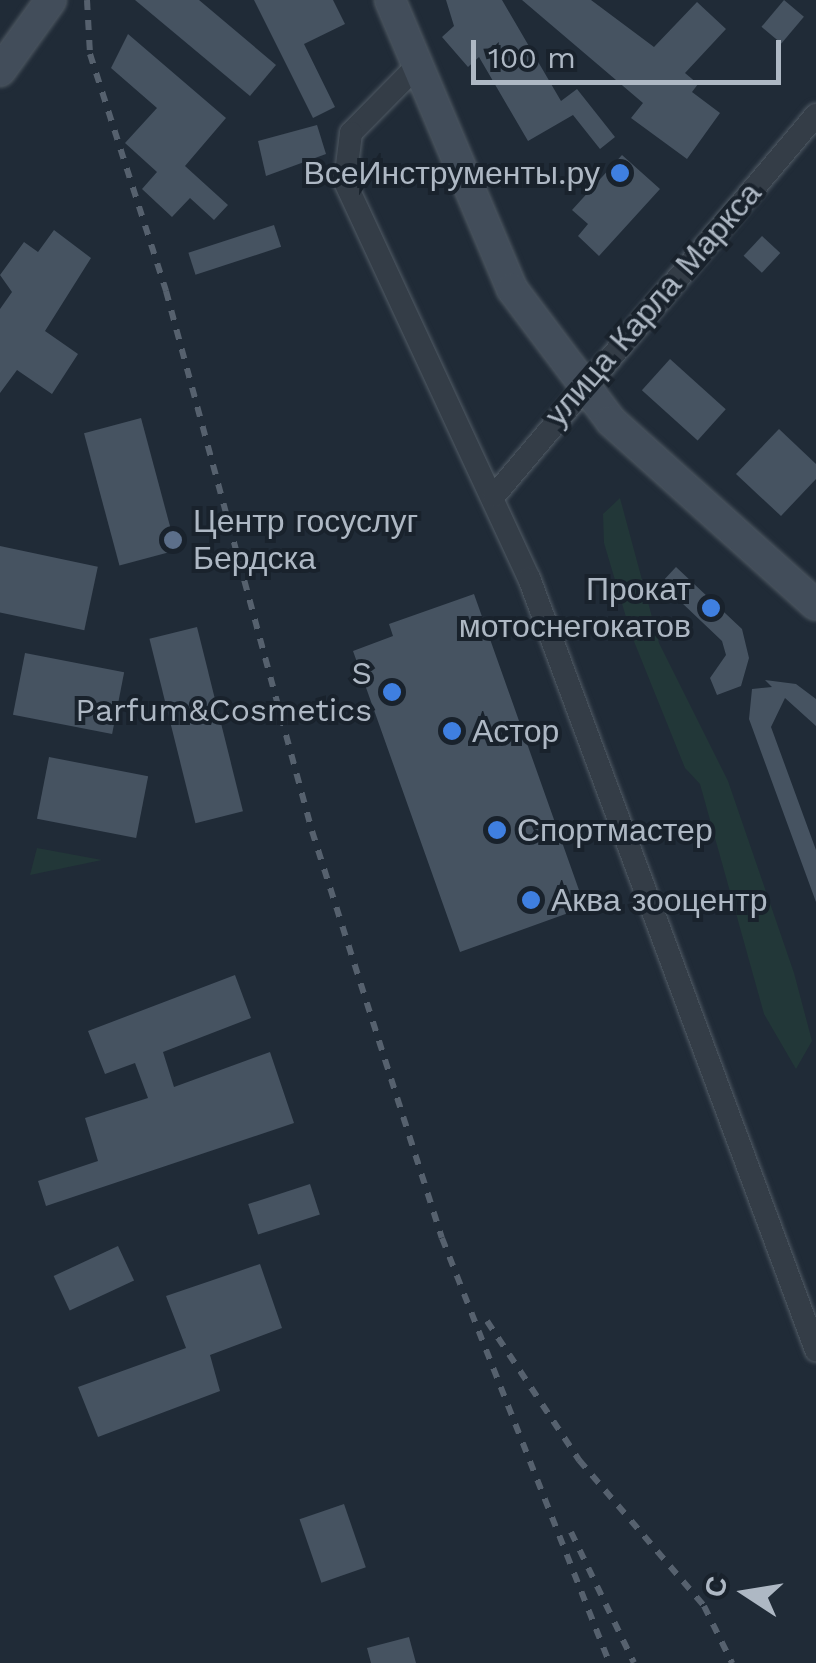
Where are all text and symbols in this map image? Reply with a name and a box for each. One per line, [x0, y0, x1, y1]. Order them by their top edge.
scale bar [476, 20, 786, 82]
text: 100 m [488, 40, 576, 75]
place label: ВсеИнструменты.ру [303, 154, 600, 192]
marker: ВсеИнструменты.ру [609, 162, 631, 184]
street label: улица Карла Маркса [537, 174, 769, 434]
place label: Центр госуслуг Бердска [193, 503, 418, 578]
marker: Центр госуслуг Бердска [162, 529, 184, 551]
place label: Прокат мотоснегокатов [459, 571, 691, 646]
marker: Прокат мотоснегокатов [700, 597, 722, 619]
place label: S Parfum&Cosmetics [75, 655, 372, 730]
marker: S Parfum&Cosmetics [381, 681, 403, 703]
place label: Астор [472, 712, 559, 750]
marker: Астор [441, 720, 463, 742]
place label: Спортмастер [517, 811, 713, 849]
marker: Спортмастер [486, 819, 508, 841]
place label: Аква зооцентр [551, 881, 767, 919]
marker: Аква зооцентр [520, 889, 542, 911]
north arrow [696, 1543, 796, 1643]
text: С [698, 1573, 734, 1600]

